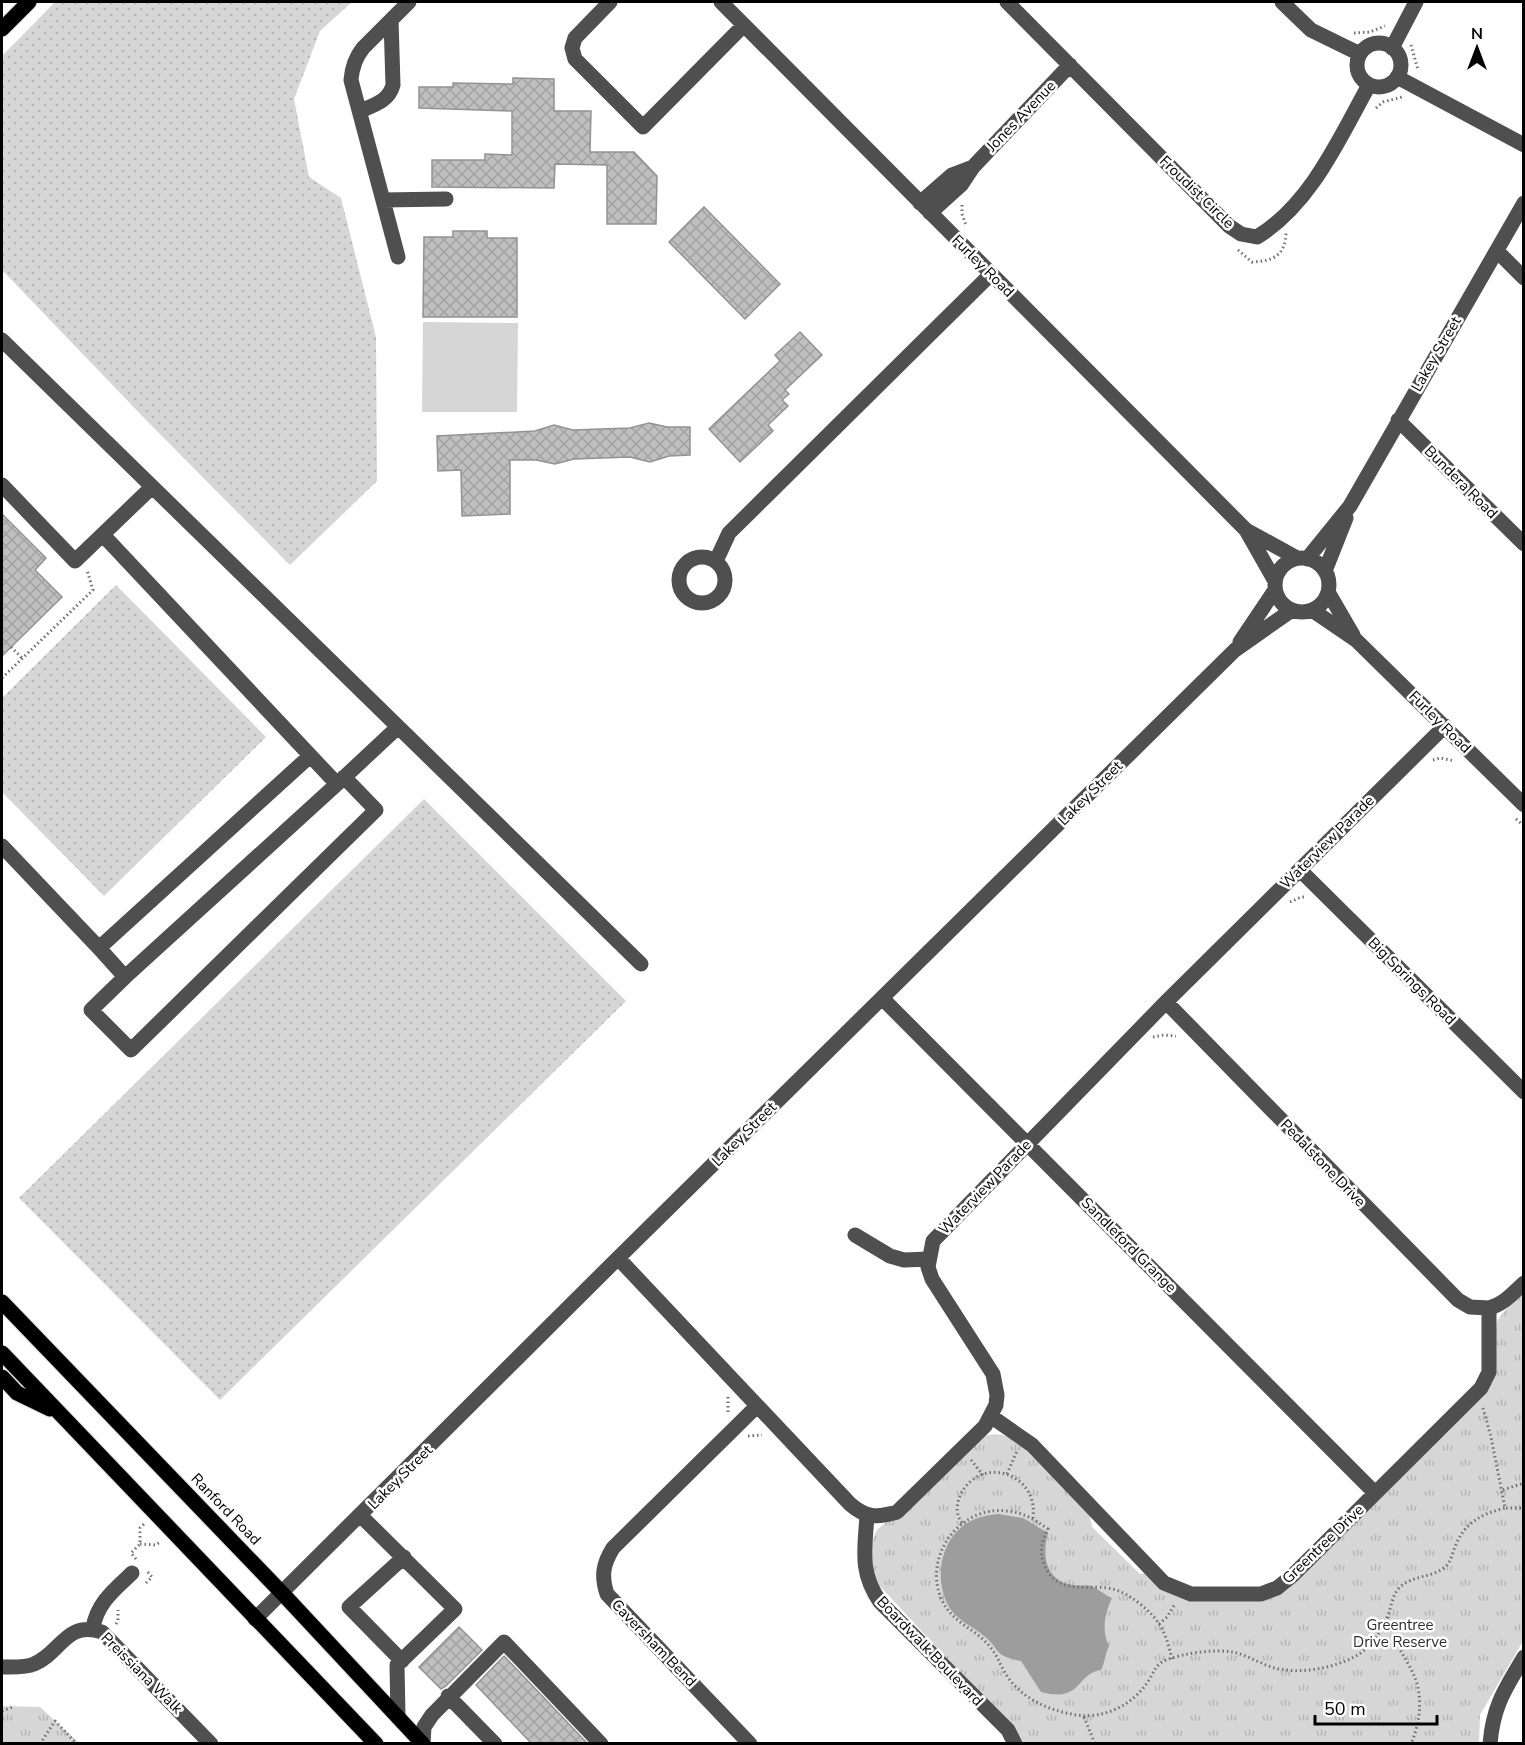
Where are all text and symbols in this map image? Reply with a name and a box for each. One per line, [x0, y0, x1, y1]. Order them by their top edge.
north arrow [1447, 18, 1507, 78]
text: N [1471, 23, 1483, 45]
street label: Jones Avenue [981, 76, 1060, 157]
street label: Froudist Circle [1155, 151, 1239, 233]
street label: Furley Road [947, 230, 1019, 302]
street label: Lakey Street [1406, 312, 1466, 395]
street label: Bundera Road [1420, 441, 1502, 523]
street label: Furley Road [1404, 686, 1476, 758]
street label: Lakey Street [1053, 756, 1127, 830]
street label: Waterview Parade [1276, 791, 1378, 893]
street label: Big Springs Road [1364, 933, 1460, 1029]
street label: Lakey Street [707, 1097, 781, 1171]
street label: Pedalstone Drive [1276, 1115, 1370, 1211]
street label: Waterview Parade [934, 1135, 1036, 1239]
street label: Sandleford Grange [1077, 1193, 1181, 1297]
street label: Lakey Street [363, 1440, 437, 1514]
street label: Ranford Road [187, 1469, 265, 1549]
street label: Greentree Drive [1278, 1500, 1368, 1588]
street label: Boardwalk Boulevard [872, 1592, 988, 1710]
street label: Caversham Bend [607, 1595, 701, 1691]
park label: Greentree Drive Reserve [1353, 1615, 1447, 1652]
street label: Preissiana Walk [97, 1628, 188, 1719]
scale bar [1315, 1688, 1436, 1726]
text: 50 m [1324, 1697, 1366, 1721]

